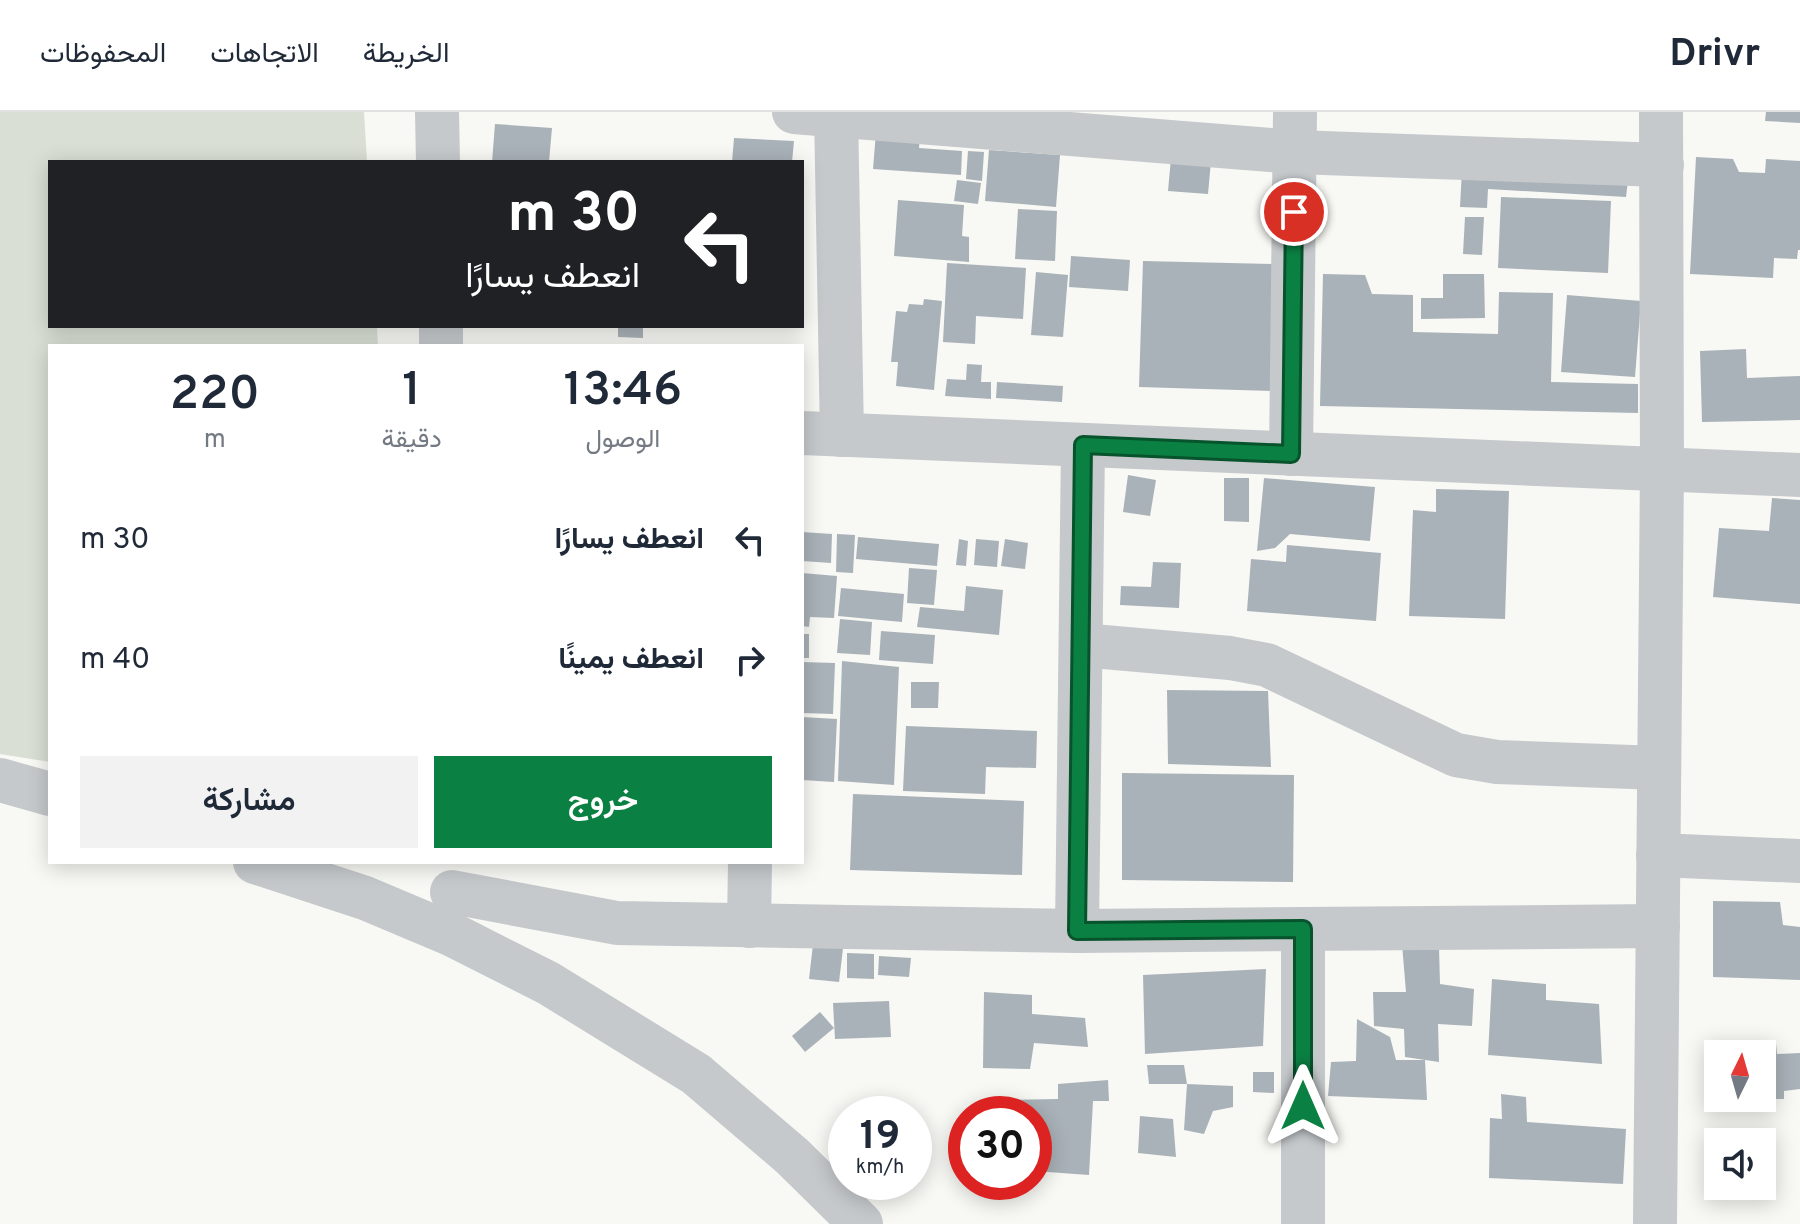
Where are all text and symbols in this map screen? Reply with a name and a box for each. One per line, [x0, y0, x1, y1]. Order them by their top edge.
text: Drivr [1669, 31, 1760, 80]
text: المحفوظات [40, 37, 166, 73]
text: الاتجاهات [210, 37, 319, 73]
text: الخريطة [363, 37, 449, 73]
pin [1260, 178, 1328, 246]
text: 30 m [507, 181, 640, 251]
icon: arrive [1272, 190, 1316, 234]
icon: left [668, 192, 772, 296]
text: انعطف يسارًا [465, 255, 640, 301]
text: 1 [402, 362, 421, 422]
text: 13:46 [564, 362, 682, 422]
text: 220 [170, 366, 260, 426]
text: m [204, 424, 226, 457]
text: دقيقة [382, 424, 442, 457]
text: الوصول [585, 424, 660, 457]
icon: left [728, 518, 772, 562]
text: 30 m [80, 522, 150, 559]
text: انعطف يسارًا [555, 522, 704, 559]
icon: right [728, 638, 772, 682]
text: 40 m [80, 642, 150, 679]
text: انعطف يمينًا [558, 642, 704, 679]
button: مشاركة [80, 756, 418, 848]
button: خروج [434, 756, 772, 848]
north arrow [1704, 1040, 1776, 1112]
map controls [1704, 1040, 1776, 1200]
position arrow [1261, 1064, 1345, 1148]
speed limit sign: 30 [948, 1096, 1052, 1200]
text: 19 [860, 1113, 900, 1163]
button: sound [1704, 1128, 1776, 1200]
text: km/h [856, 1155, 904, 1181]

